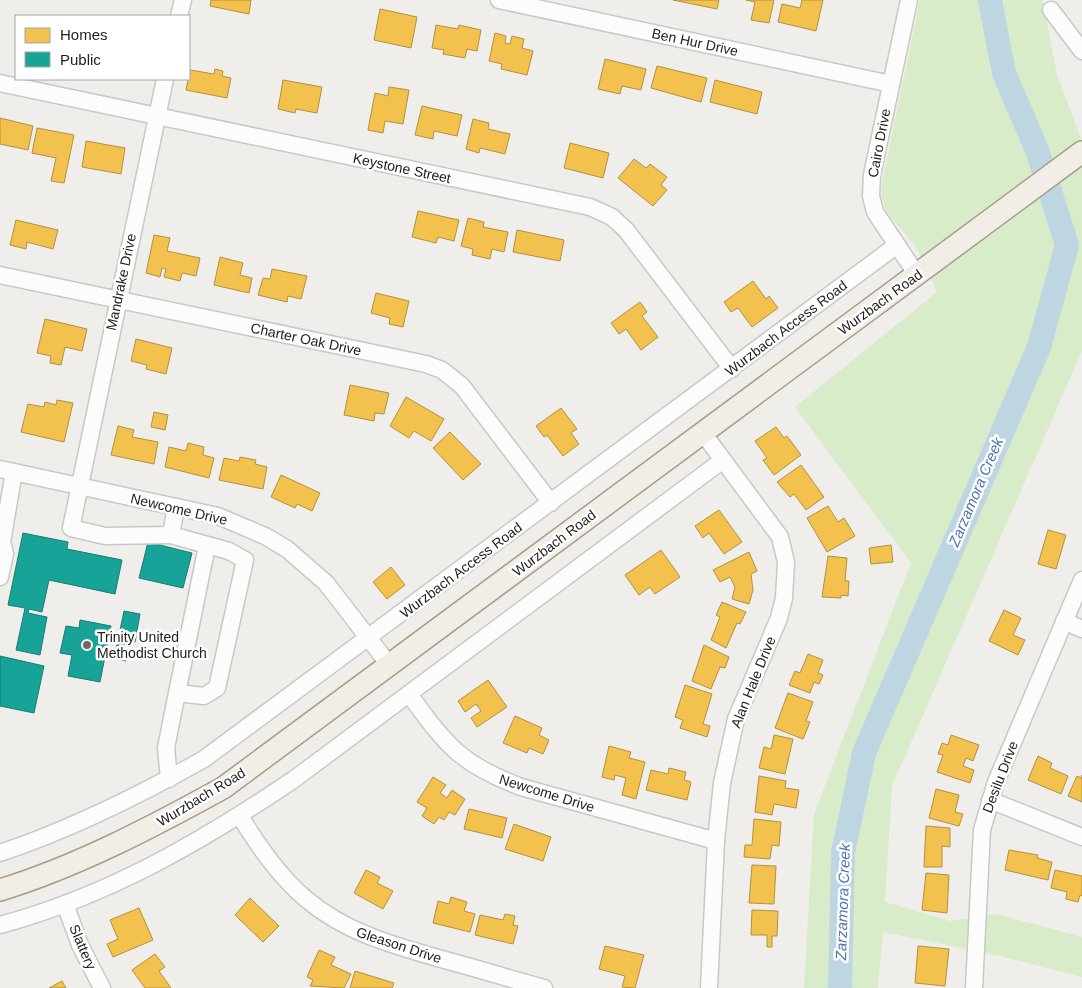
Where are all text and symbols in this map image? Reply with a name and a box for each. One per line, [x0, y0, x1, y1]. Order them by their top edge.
legend [15, 15, 190, 80]
street label: Ben Hur Drive [650, 25, 740, 59]
text: Homes [60, 26, 108, 43]
text: Public [60, 51, 101, 68]
street label: Cairo Drive [864, 107, 894, 179]
street label: Keystone Street [352, 150, 452, 186]
street label: Mandrake Drive [103, 232, 139, 332]
street label: Wurzbach Road [835, 266, 925, 338]
street label: Wurzbach Access Road [722, 277, 850, 379]
street label: Charter Oak Drive [249, 319, 363, 359]
water label: Zarzamora Creek [945, 433, 1007, 550]
street label: Newcome Drive [129, 490, 229, 528]
street label: Wurzbach Road [509, 506, 599, 580]
street label: Wurzbach Access Road [397, 519, 525, 621]
place label: Trinity United Methodist Church [97, 629, 207, 661]
street label: Alan Hale Drive [727, 634, 779, 730]
marker: Trinity United Methodist Church [81, 639, 93, 651]
street label: Desilu Drive [979, 739, 1021, 815]
street label: Wurzbach Road [154, 764, 248, 830]
street label: Newcome Drive [497, 771, 597, 815]
water label: Zarzamora Creek [832, 842, 853, 962]
street label: Slattery [66, 922, 100, 972]
street label: Gleason Drive [354, 924, 444, 966]

